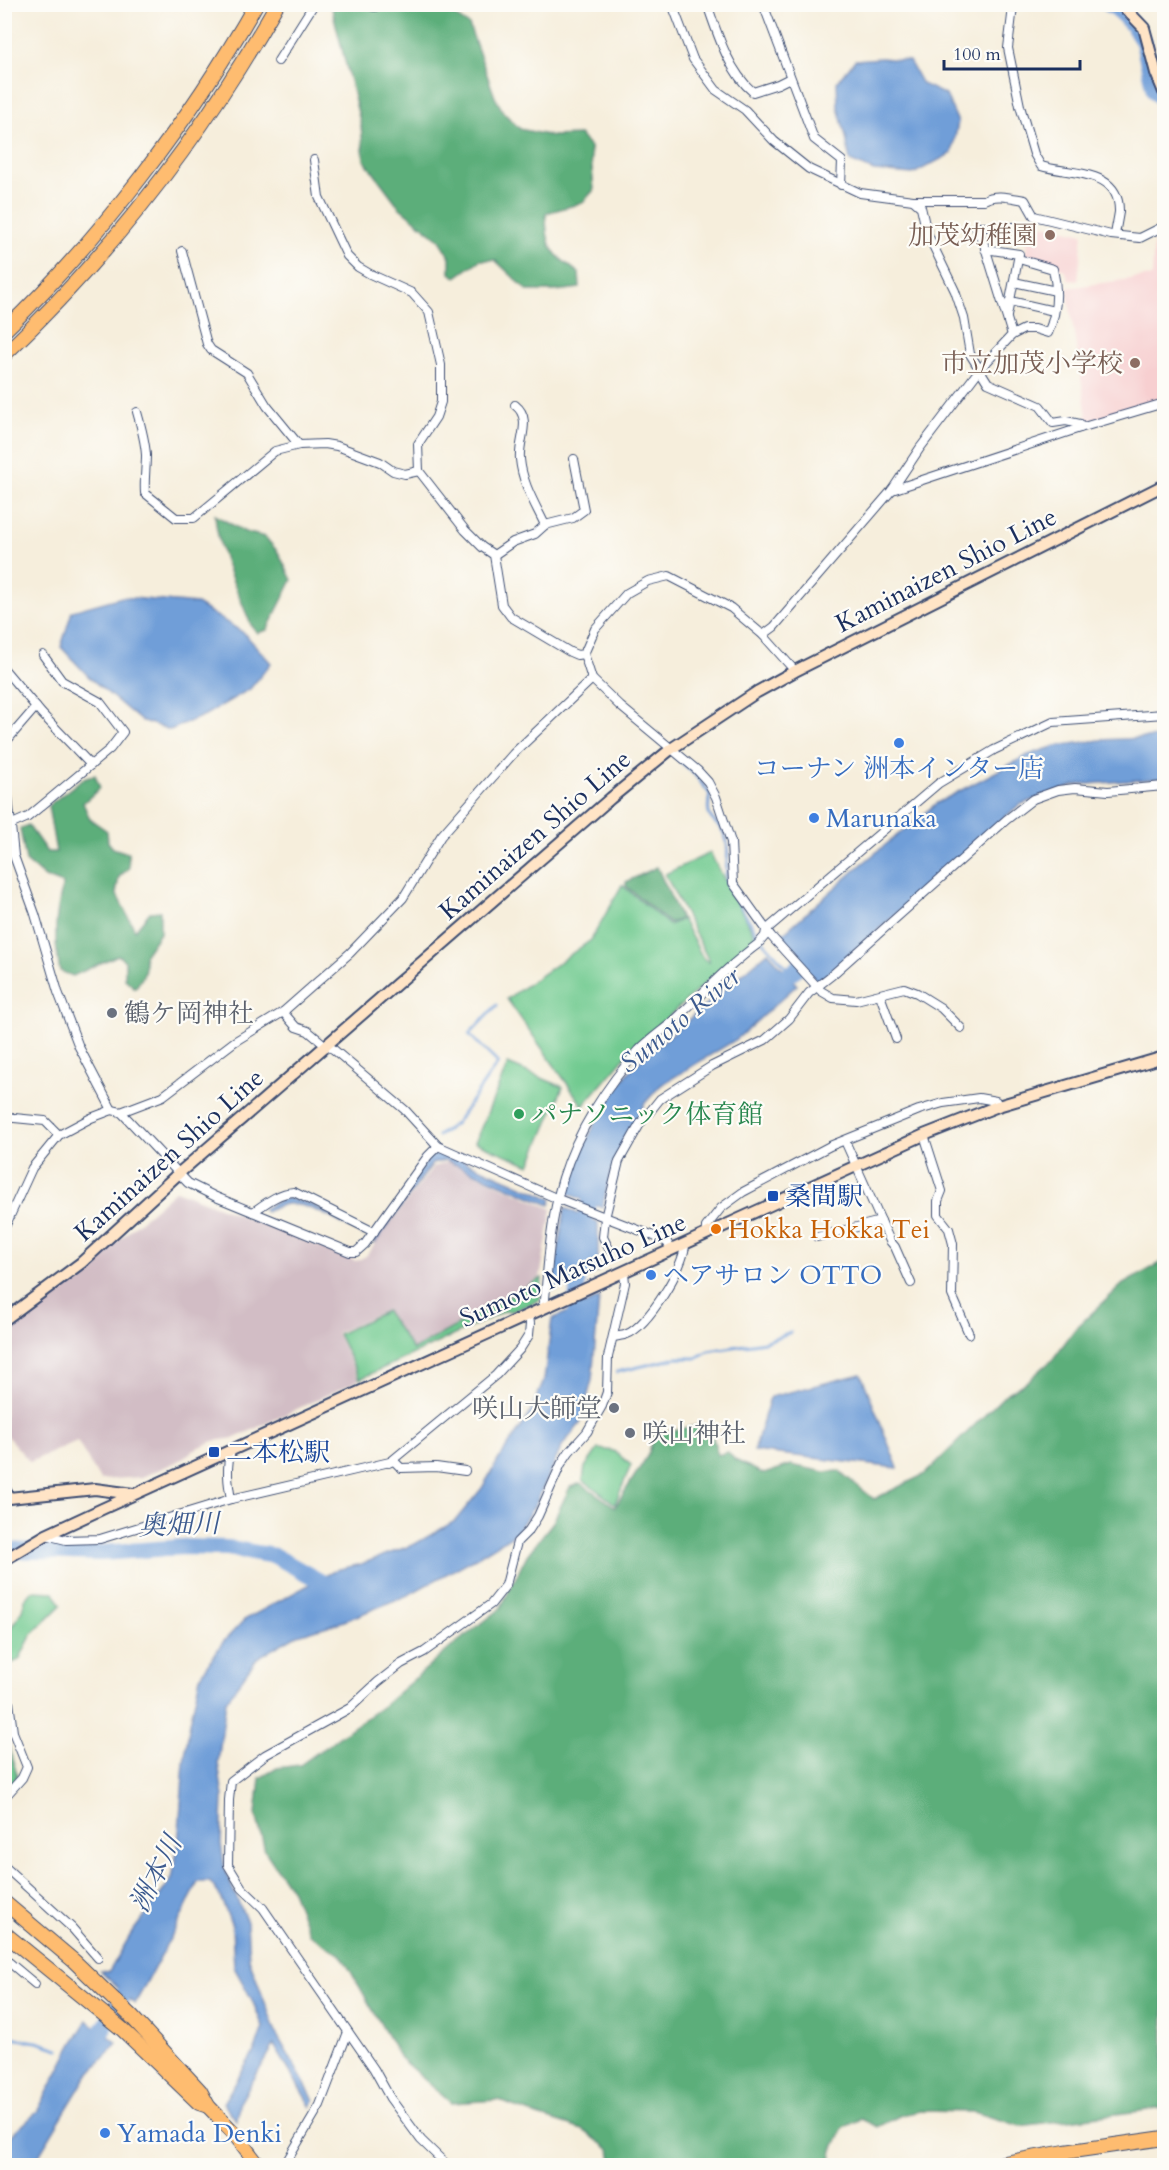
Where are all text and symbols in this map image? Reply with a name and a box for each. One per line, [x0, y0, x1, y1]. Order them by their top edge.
scale bar [944, 33, 1080, 71]
text: 100 m [953, 42, 1001, 67]
place label: 加茂幼稚園 [908, 218, 1038, 253]
marker: 加茂幼稚園 [1043, 228, 1057, 242]
place label: 市立加茂小学校 [941, 346, 1123, 381]
marker: 市立加茂小学校 [1128, 356, 1142, 370]
street label: Kaminaizen Shio Line [829, 499, 1063, 641]
marker: コーナン 洲本インター店 [892, 736, 906, 750]
street label: Kaminaizen Shio Line [432, 742, 638, 928]
place label: コーナン 洲本インター店 [754, 751, 1044, 786]
place label: Marunaka [826, 801, 937, 836]
marker: Marunaka [807, 811, 821, 825]
water label: Sumoto River [611, 958, 749, 1082]
place label: 鶴ケ岡神社 [124, 996, 254, 1031]
marker: 鶴ケ岡神社 [105, 1006, 119, 1020]
street label: Kaminaizen Shio Line [67, 1060, 271, 1250]
place label: パナソニック体育館 [531, 1097, 763, 1132]
marker: パナソニック体育館 [512, 1107, 526, 1121]
place label: 桑間駅 [785, 1179, 863, 1214]
marker: 桑間駅 [766, 1189, 780, 1203]
street label: Sumoto Matsuho Line [454, 1204, 692, 1336]
place label: Hokka Hokka Tei [728, 1212, 930, 1247]
marker: Hokka Hokka Tei [709, 1222, 723, 1236]
place label: ヘアサロン OTTO [663, 1258, 882, 1293]
marker: ヘアサロン OTTO [644, 1268, 658, 1282]
place label: 咲山大師堂 [472, 1391, 602, 1426]
marker: 咲山大師堂 [607, 1401, 621, 1415]
place label: 咲山神社 [642, 1416, 746, 1451]
marker: 咲山神社 [623, 1426, 637, 1440]
place label: 二本松駅 [226, 1435, 330, 1470]
marker: 二本松駅 [207, 1445, 221, 1459]
water label: 奥畑川 [138, 1505, 223, 1545]
water label: 洲本川 [121, 1827, 192, 1918]
place label: Yamada Denki [117, 2116, 282, 2151]
marker: Yamada Denki [98, 2126, 112, 2140]

